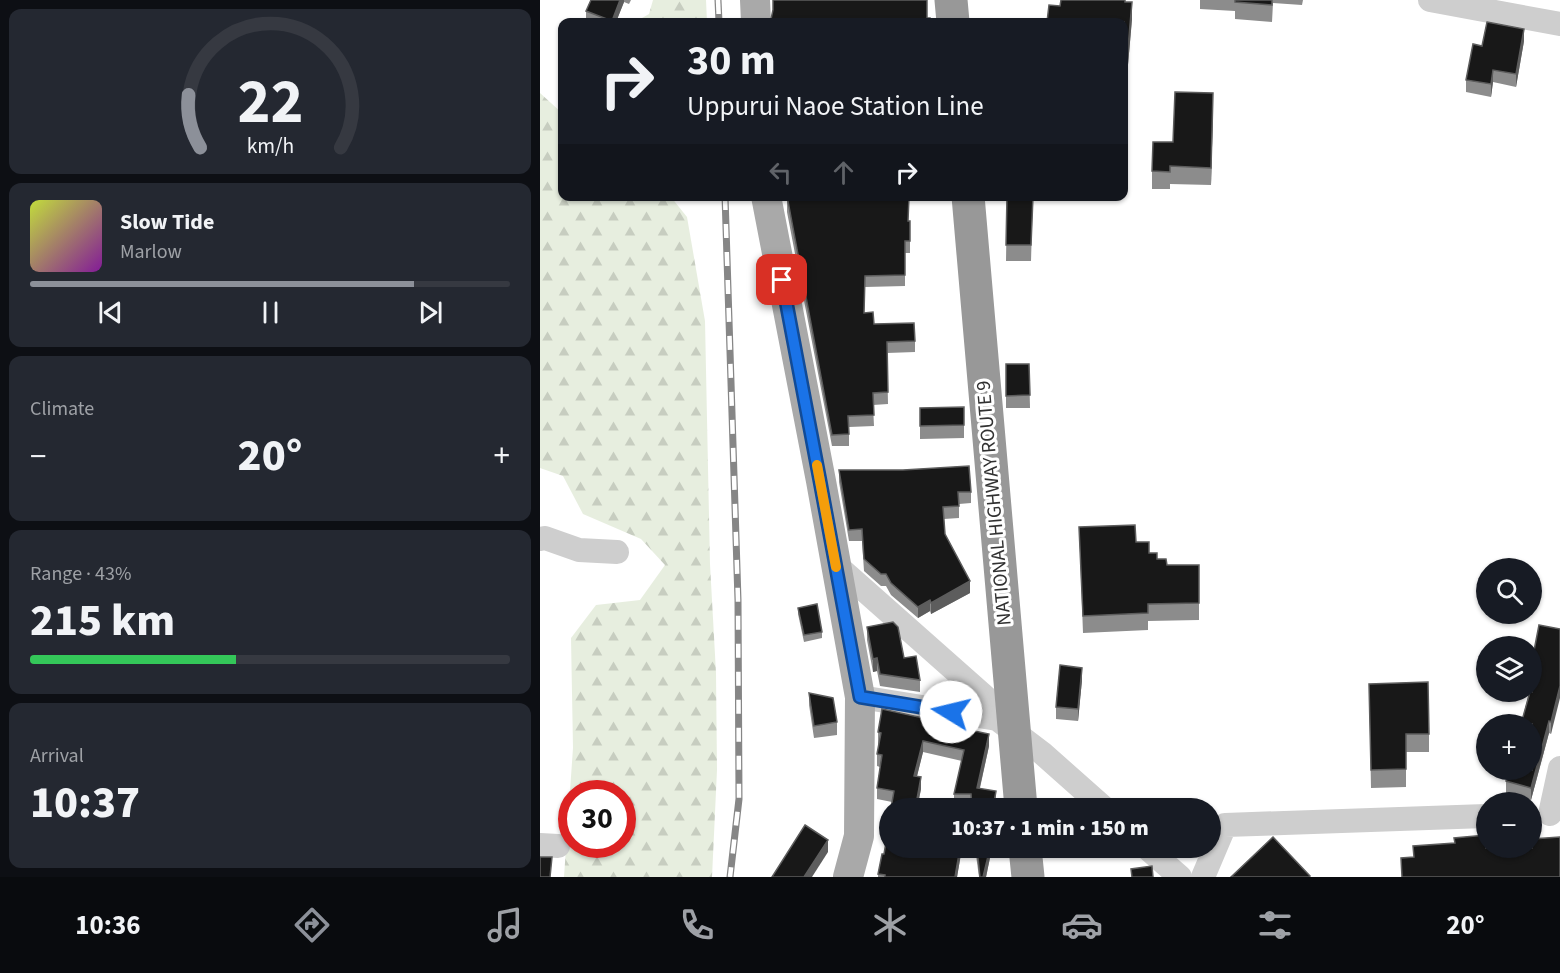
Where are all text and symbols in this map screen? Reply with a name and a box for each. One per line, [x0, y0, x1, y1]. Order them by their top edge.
text: 30 m [687, 31, 776, 91]
icon: right [588, 42, 666, 120]
text: 22 [237, 58, 303, 147]
text: Uppurui Naoe Station Line [687, 87, 984, 126]
text: km/h [246, 132, 294, 163]
icon: left [764, 156, 797, 189]
icon: ahead [827, 156, 860, 189]
icon: right [890, 156, 923, 189]
text: Slow Tide [120, 206, 214, 238]
text: Marlow [120, 238, 182, 266]
pin [756, 254, 807, 305]
icon: arrive [765, 263, 798, 296]
icon: previous [94, 296, 127, 329]
icon: pause [254, 296, 287, 329]
icon: next [414, 296, 447, 329]
street label: NATIONAL HIGHWAY ROUTE 9 [969, 379, 1019, 627]
text: Climate [30, 395, 94, 423]
text: 20° [238, 424, 302, 488]
text: − [30, 433, 46, 480]
text: + [494, 433, 510, 480]
map controls [1476, 558, 1542, 858]
button: search [1476, 558, 1542, 624]
text: Range · 43% [30, 560, 131, 588]
text: 215 km [30, 589, 175, 653]
button: layers [1476, 636, 1542, 702]
position arrow [919, 680, 983, 744]
button: + [1476, 714, 1542, 780]
text: Arrival [30, 742, 84, 770]
text: 10:37 [30, 771, 140, 835]
speed limit sign: 30 [558, 780, 636, 858]
button: − [1476, 792, 1542, 858]
text: 10:37 · 1 min · 150 m [951, 812, 1149, 844]
icon: directions [291, 904, 333, 946]
icon: music [484, 904, 526, 946]
icon: phone [676, 904, 718, 946]
icon: climate [869, 904, 911, 946]
icon: car [1061, 904, 1103, 946]
icon: filters [1254, 904, 1296, 946]
text: 10:36 [75, 906, 140, 945]
text: 20° [1446, 906, 1485, 945]

